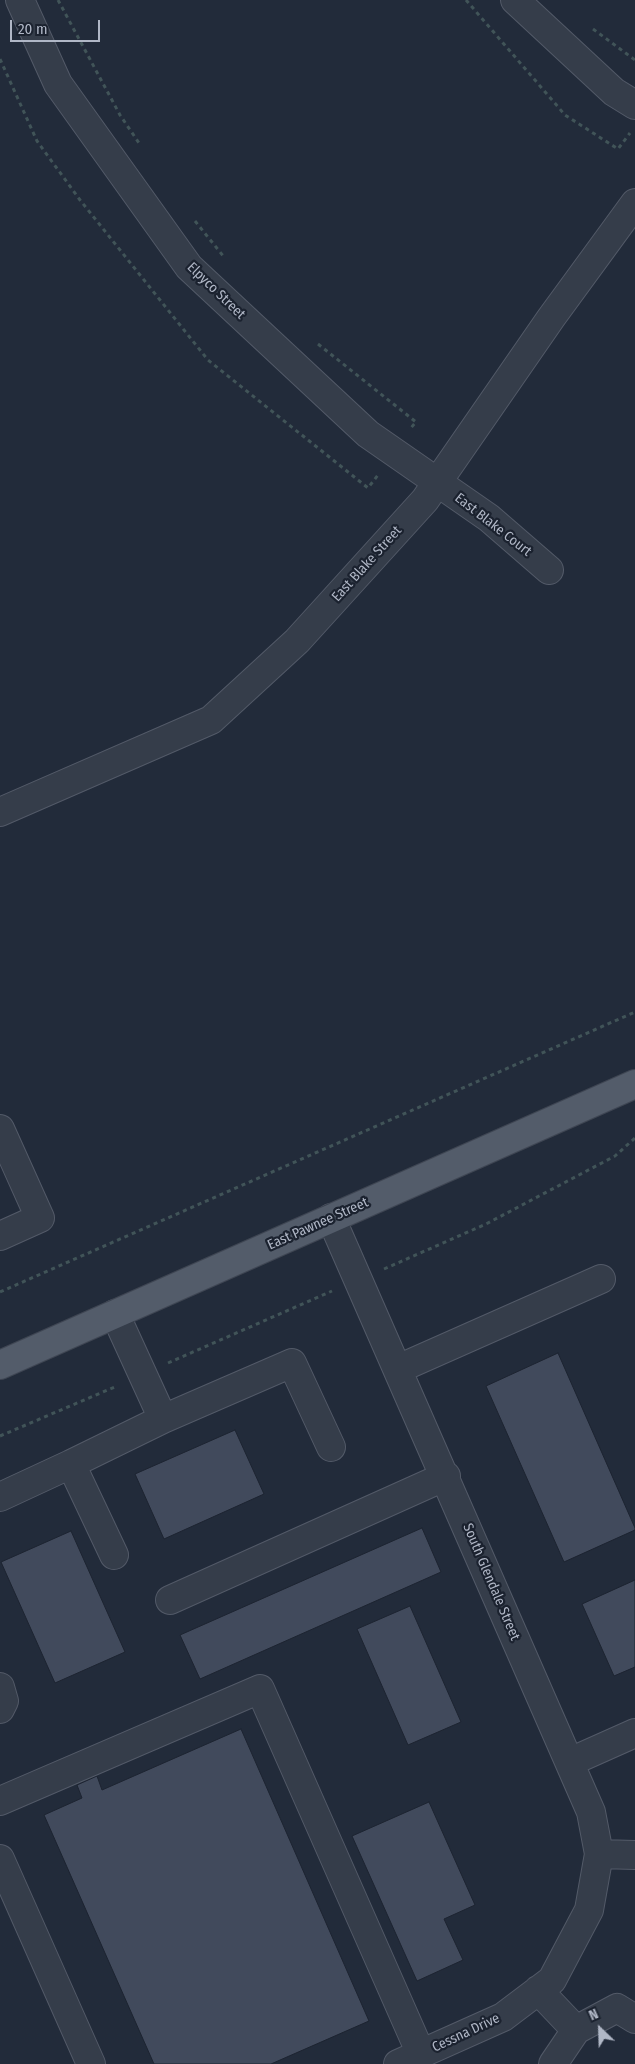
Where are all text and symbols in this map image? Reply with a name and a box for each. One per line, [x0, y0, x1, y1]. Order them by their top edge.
scale bar [12, 10, 102, 42]
text: 20 m [18, 20, 48, 38]
street label: Elpyco Street [183, 259, 249, 323]
street label: East Blake Court [451, 490, 535, 560]
street label: East Blake Street [329, 523, 405, 605]
street label: East Pawnee Street [265, 1194, 371, 1254]
street label: South Glendale Street [459, 1521, 523, 1643]
north arrow [575, 2004, 625, 2054]
text: N [586, 2005, 601, 2024]
street label: Cessna Drive [429, 2010, 503, 2056]

